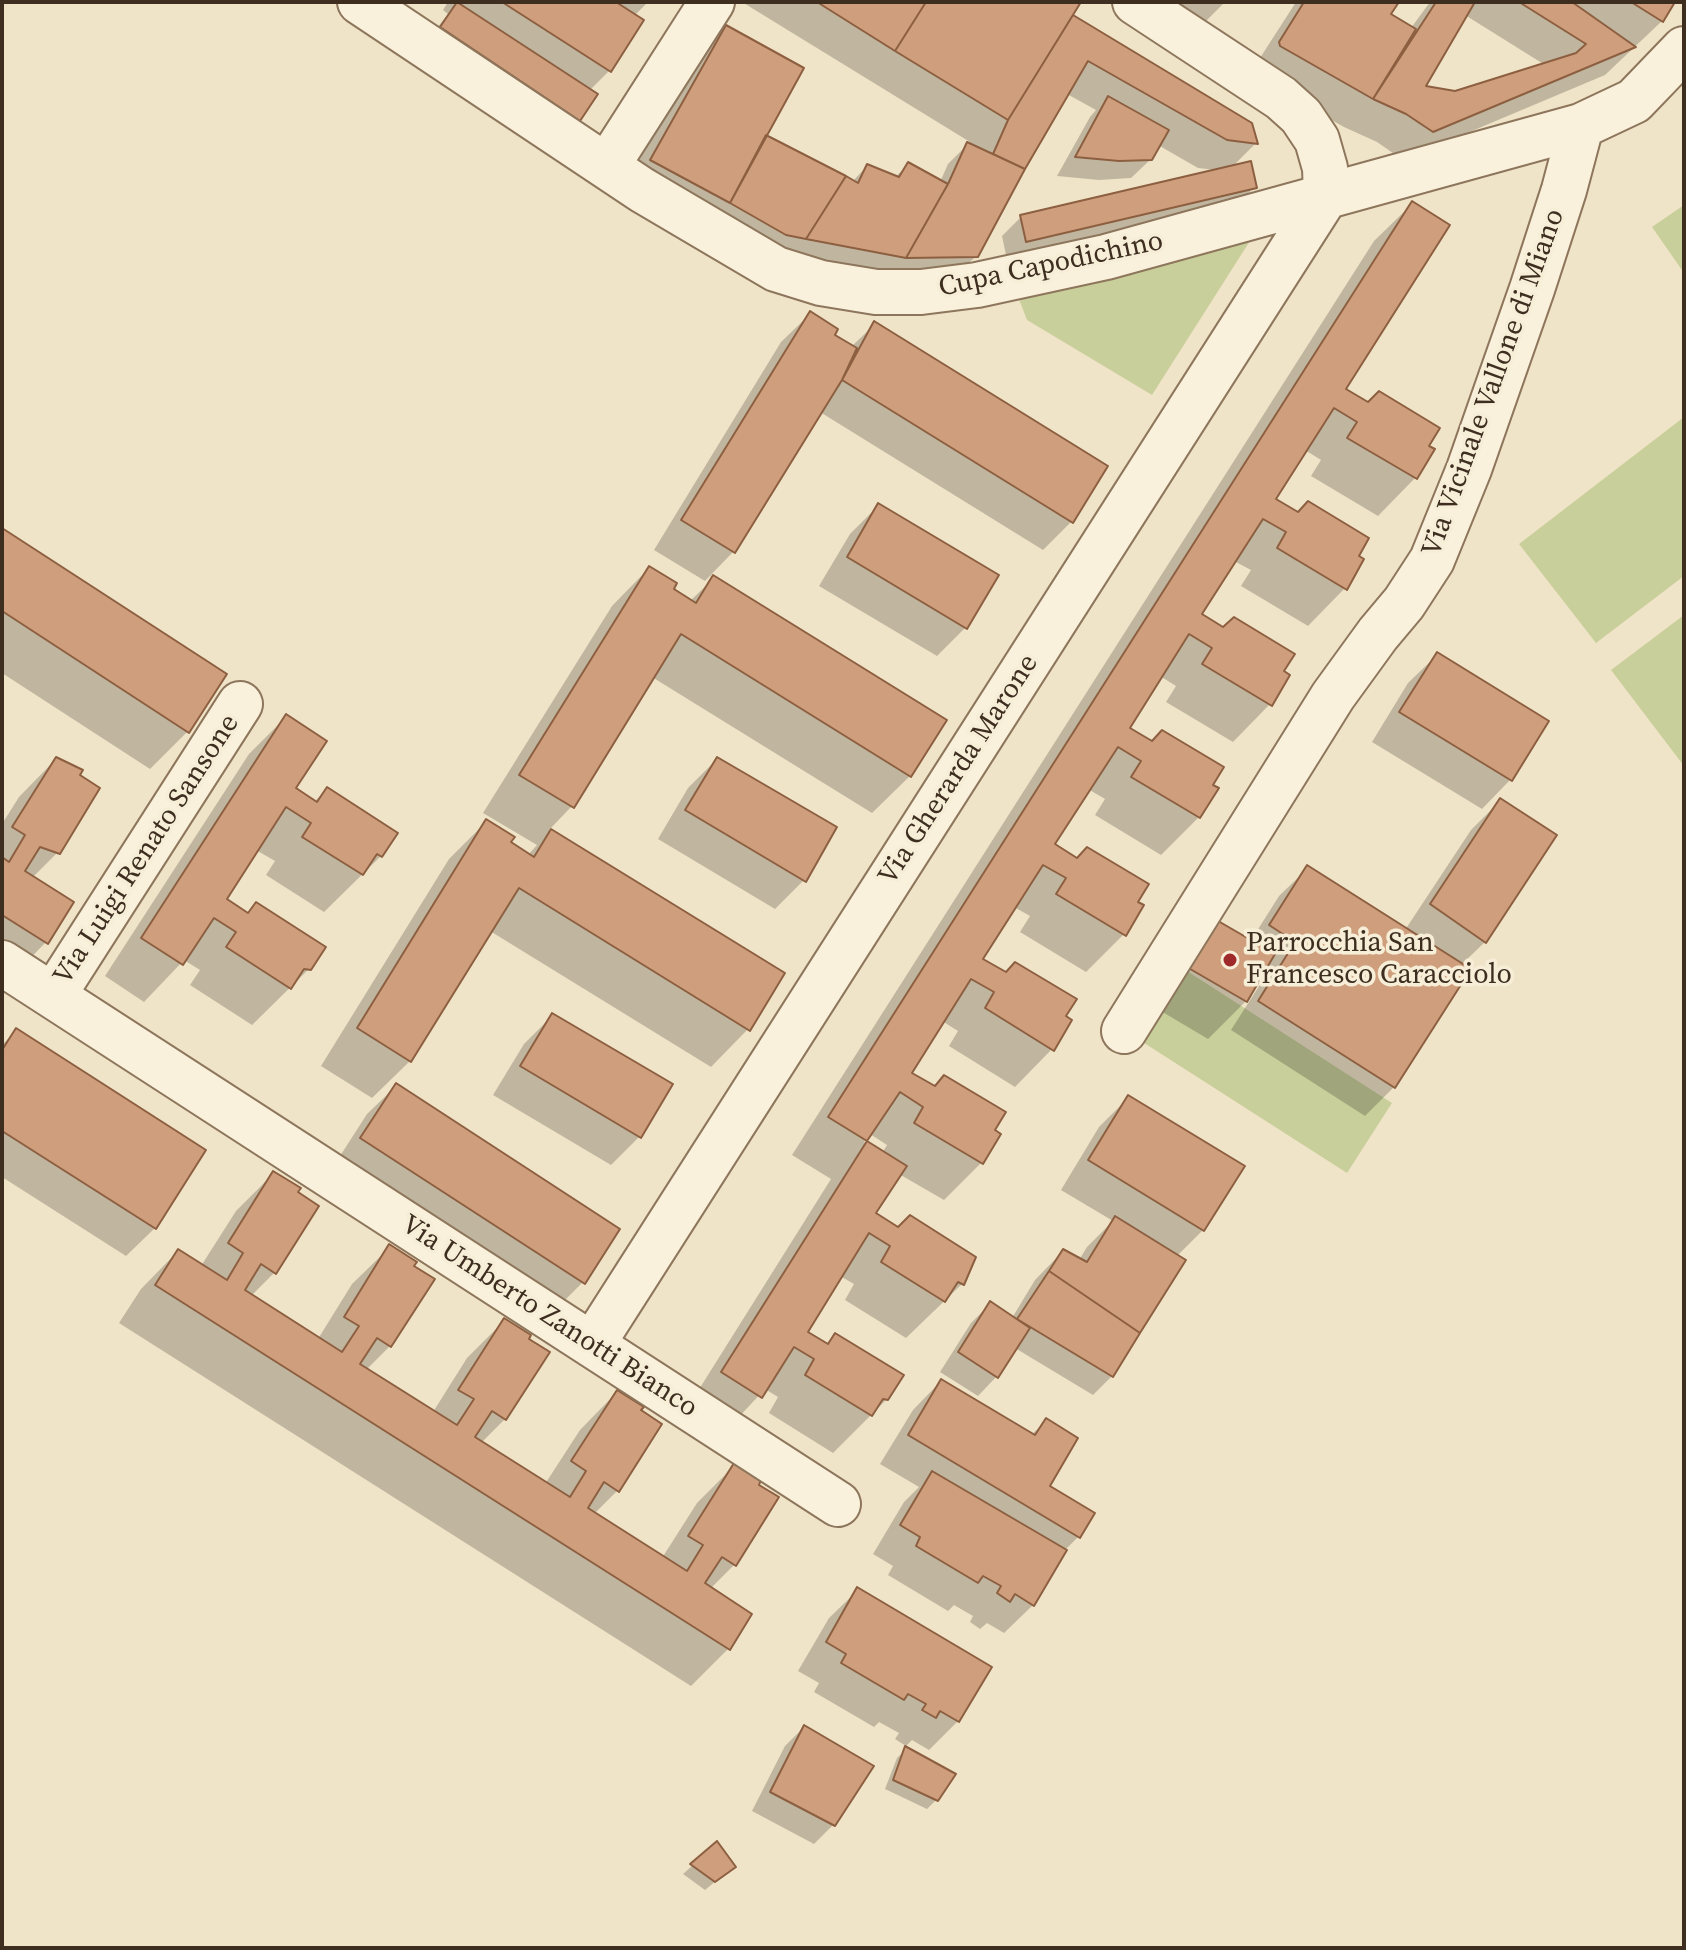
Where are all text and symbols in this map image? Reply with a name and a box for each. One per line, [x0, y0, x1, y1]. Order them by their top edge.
street label: Via Vicinale Vallone di Miano [1415, 205, 1573, 561]
street label: Cupa Capodichino [936, 225, 1166, 305]
street label: Via Gherarda Marone [872, 648, 1046, 892]
street label: Via Luigi Renato Sansone [47, 708, 247, 992]
place label: Parrocchia San Francesco Caracciolo [1246, 927, 1512, 993]
marker: Parrocchia San Francesco Caracciolo [1221, 951, 1239, 969]
street label: Via Umberto Zanotti Bianco [394, 1208, 704, 1426]

